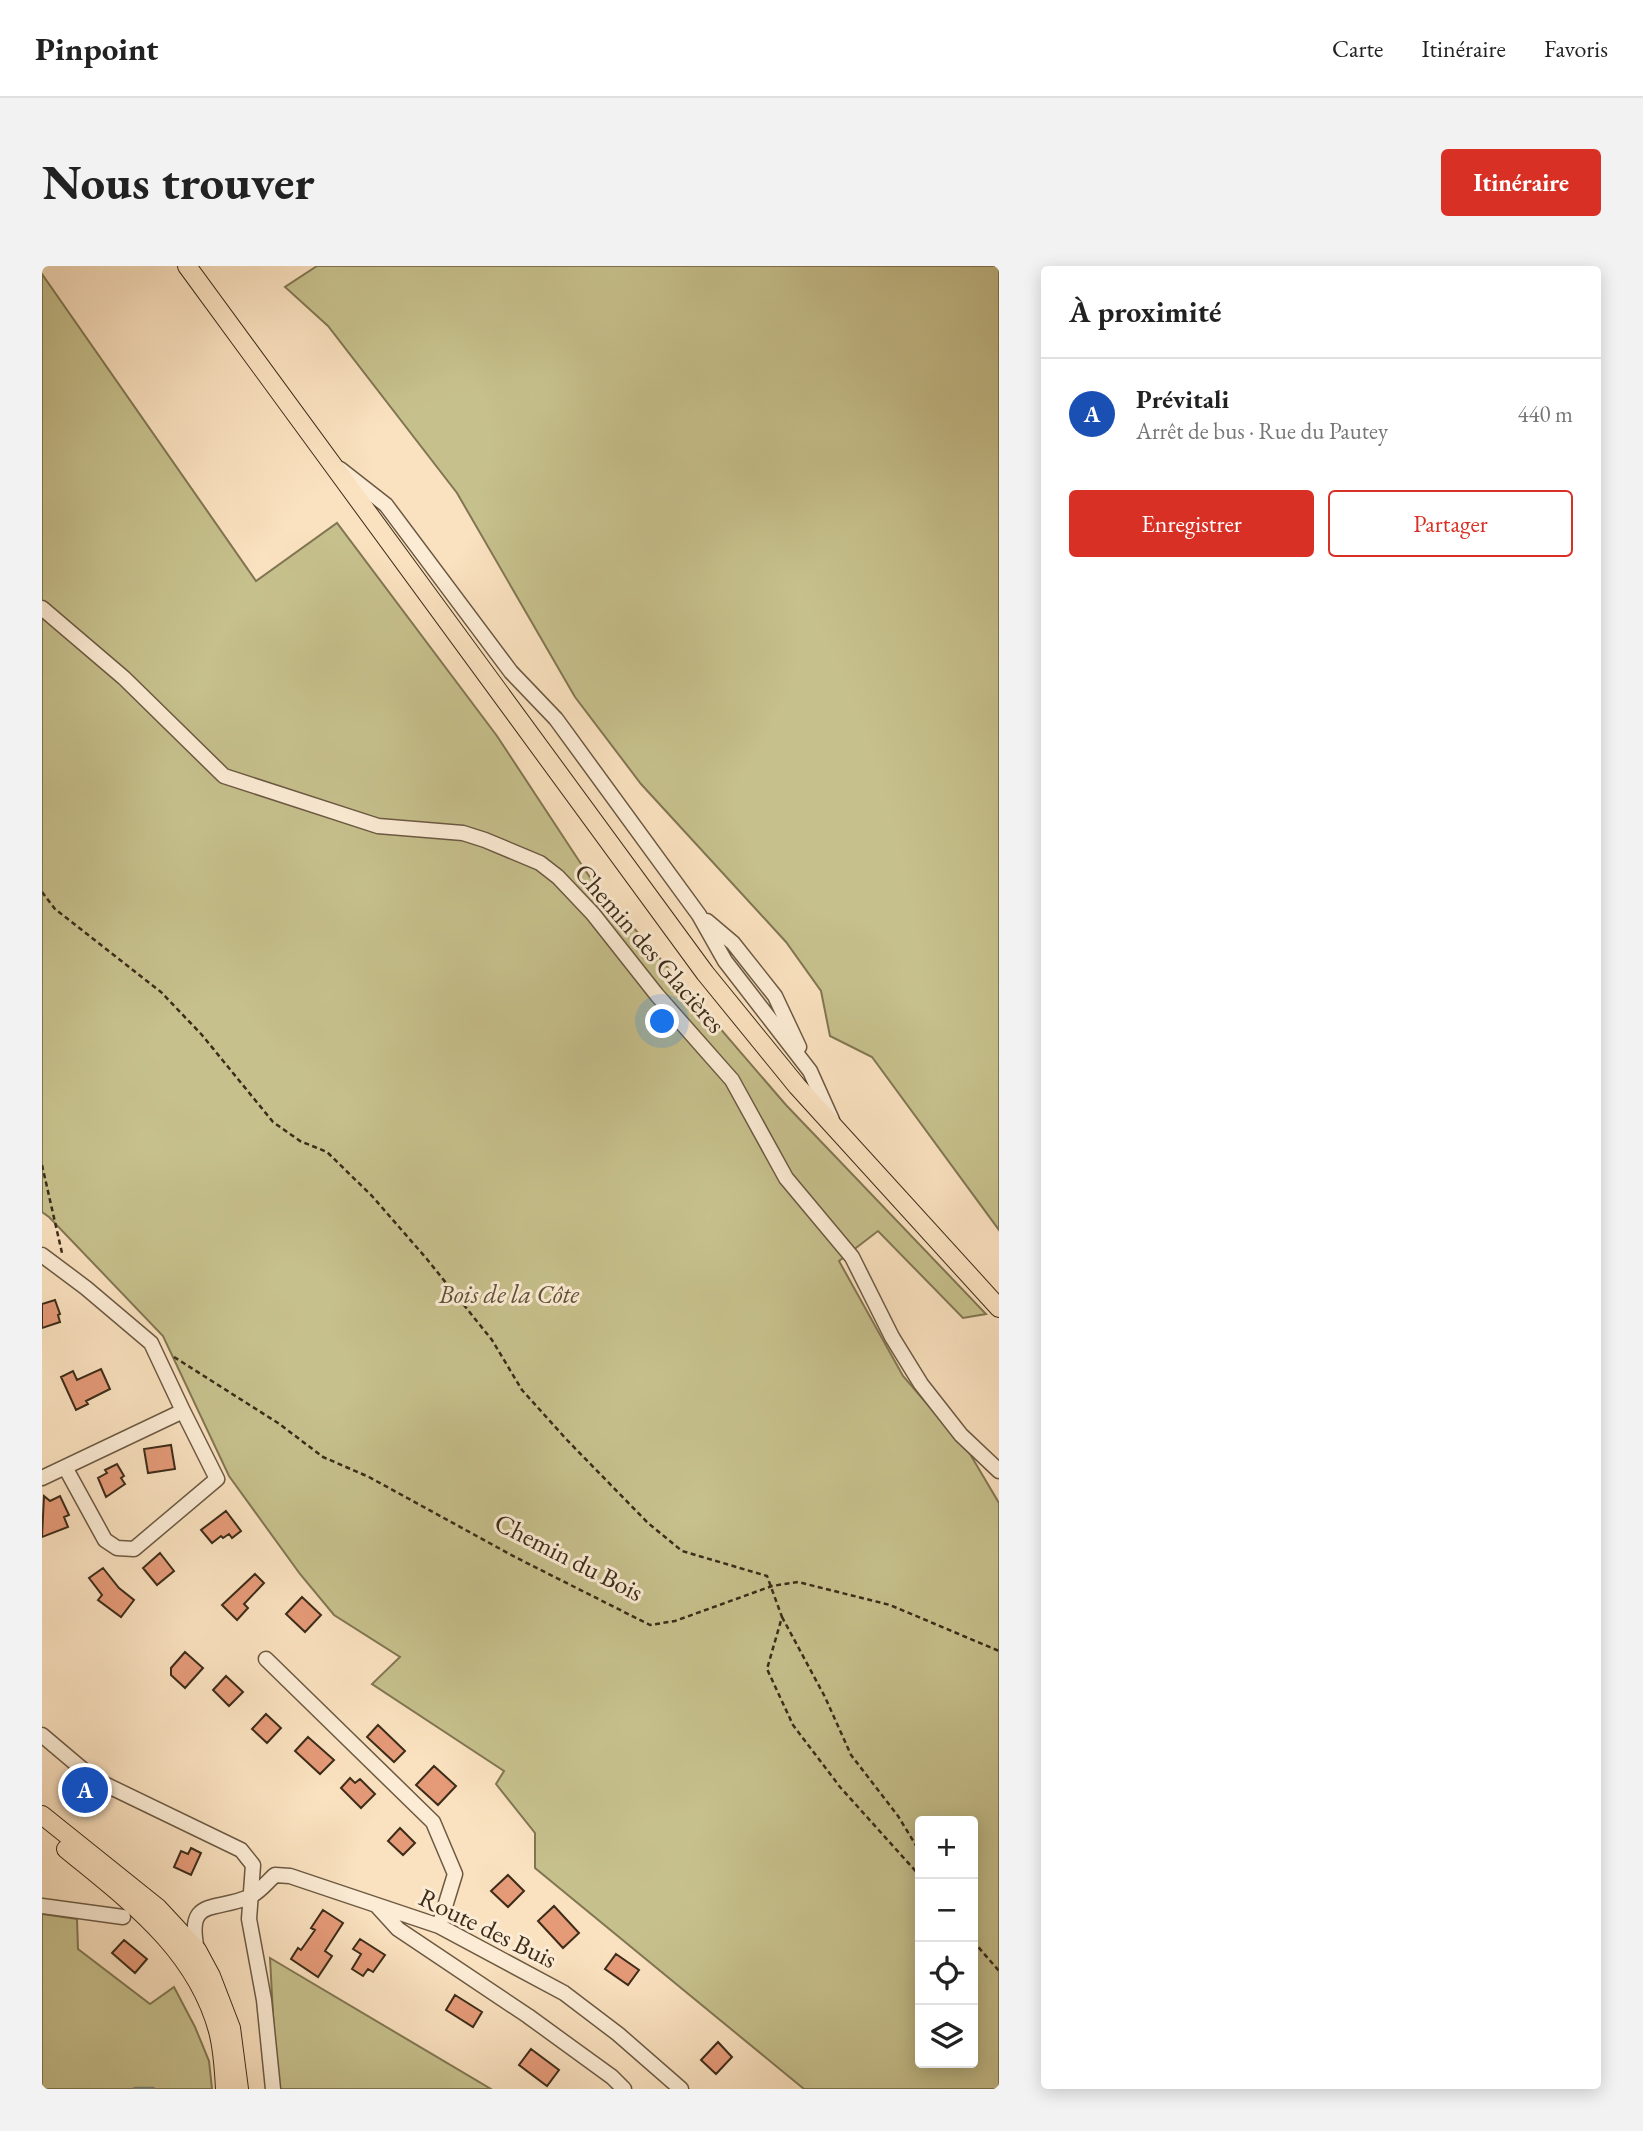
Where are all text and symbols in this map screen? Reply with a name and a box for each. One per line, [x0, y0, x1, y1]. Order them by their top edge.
text: Pinpoint [35, 27, 158, 70]
text: Carte [1332, 33, 1383, 64]
text: Itinéraire [1421, 33, 1506, 64]
text: Favoris [1544, 33, 1608, 64]
button: Itinéraire [1441, 149, 1601, 216]
text: Nous trouver [42, 150, 315, 214]
text: À proximité [1069, 292, 1221, 331]
text: Prévitali [1136, 382, 1229, 416]
text: A [1084, 399, 1100, 429]
text: 440 m [1517, 399, 1573, 429]
text: Arrêt de bus · Rue du Pautey [1136, 416, 1388, 446]
button: Enregistrer [1069, 490, 1314, 557]
button: Partager [1328, 490, 1573, 557]
street label: Chemin des Glacières [567, 856, 733, 1040]
your location [645, 1004, 679, 1038]
park label: Bois de la Côte [438, 1277, 580, 1311]
street label: Chemin du Bois [489, 1505, 649, 1609]
pin: A [62, 1764, 108, 1816]
map controls [915, 1816, 978, 2068]
button: + [915, 1816, 978, 1879]
button: − [915, 1879, 978, 1942]
street label: Route des Buis [413, 1880, 563, 1976]
button: locate [915, 1942, 978, 2005]
button: layers [915, 2005, 978, 2068]

